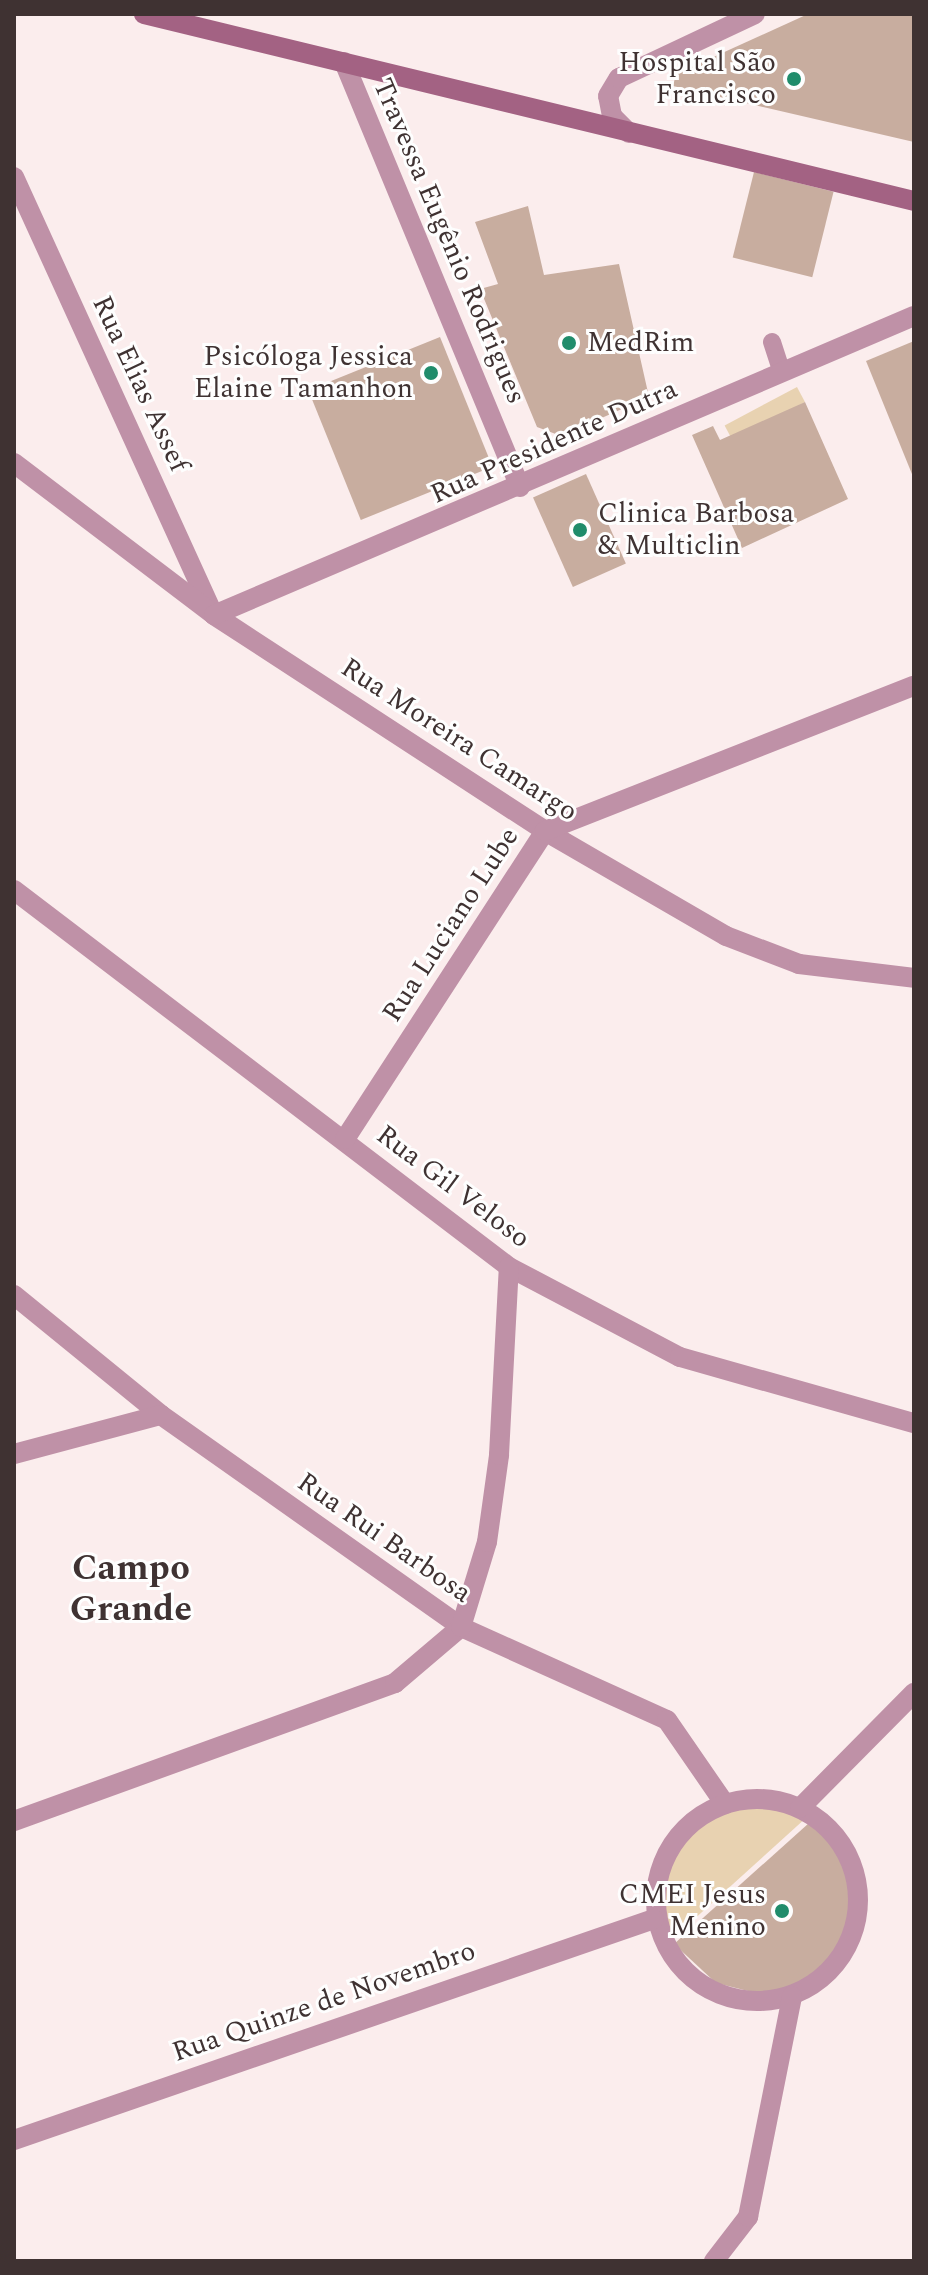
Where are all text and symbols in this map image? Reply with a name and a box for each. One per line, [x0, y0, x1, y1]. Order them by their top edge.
place label: Hospital São Francisco [619, 46, 776, 112]
marker: Hospital São Francisco [783, 68, 805, 90]
street label: Travessa Eugênio Rodrigues [365, 73, 533, 409]
street label: Rua Elias Assef [84, 290, 196, 478]
place label: MedRim [587, 326, 694, 360]
marker: MedRim [558, 332, 580, 354]
place label: Psicóloga Jessica Elaine Tamanhon [194, 340, 413, 406]
marker: Psicóloga Jessica Elaine Tamanhon [420, 362, 442, 384]
street label: Rua Presidente Dutra [425, 372, 683, 512]
place label: Clinica Barbosa & Multiclin [598, 497, 794, 563]
marker: Clinica Barbosa & Multiclin [569, 519, 591, 541]
street label: Rua Moreira Camargo [334, 651, 584, 829]
street label: Rua Luciano Lube [376, 821, 526, 1029]
street label: Rua Gil Veloso [369, 1118, 537, 1256]
street label: Rua Rui Barbosa [290, 1465, 478, 1611]
district label: Campo Grande [70, 1546, 192, 1631]
place label: CMEI Jesus Menino [619, 1878, 766, 1944]
marker: CMEI Jesus Menino [773, 1902, 791, 1920]
street label: Rua Quinze de Novembro [168, 1934, 480, 2070]

